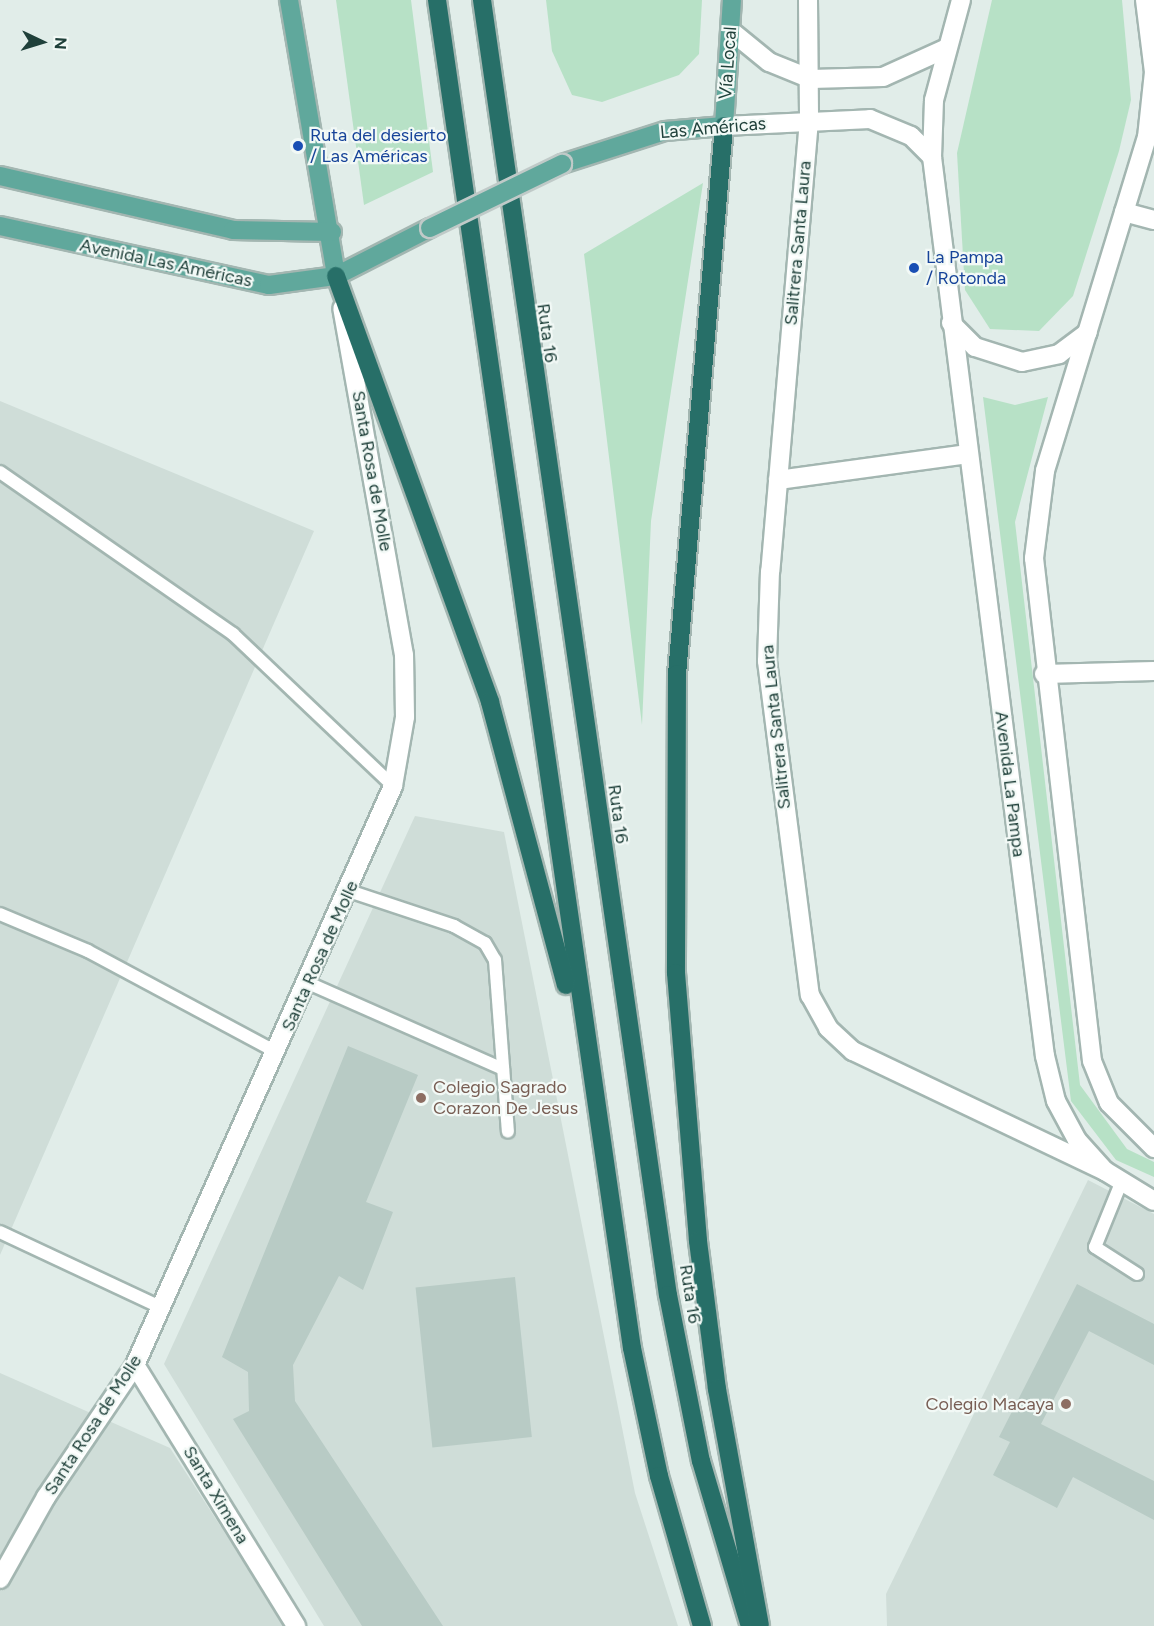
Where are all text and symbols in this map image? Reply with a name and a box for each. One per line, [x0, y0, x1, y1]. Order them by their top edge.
north arrow [12, 12, 72, 72]
street label: Vía Local [715, 26, 741, 100]
text: N [51, 36, 70, 50]
street label: Las Américas [659, 113, 767, 143]
place label: Ruta del desierto / Las Américas [310, 125, 447, 168]
marker: Ruta del desierto / Las Américas [291, 139, 305, 153]
street label: Salitrera Santa Laura [780, 160, 816, 326]
street label: Avenida Las Américas [78, 234, 254, 292]
place label: La Pampa / Rotonda [926, 247, 1006, 290]
marker: La Pampa / Rotonda [907, 261, 921, 275]
street label: Ruta 16 [532, 302, 562, 364]
street label: Santa Rosa de Molle [347, 389, 397, 553]
street label: Salitrera Santa Laura [757, 644, 795, 810]
street label: Avenida La Pampa [990, 710, 1030, 858]
street label: Ruta 16 [603, 783, 633, 845]
street label: Santa Rosa de Molle [277, 877, 363, 1035]
place label: Colegio Sagrado Corazon De Jesus [433, 1077, 578, 1120]
marker: Colegio Sagrado Corazon De Jesus [414, 1091, 428, 1105]
street label: Ruta 16 [675, 1263, 705, 1325]
street label: Santa Rosa de Molle [40, 1351, 146, 1499]
place label: Colegio Macaya [926, 1393, 1054, 1415]
marker: Colegio Macaya [1059, 1397, 1073, 1411]
street label: Santa Ximena [178, 1442, 254, 1548]

